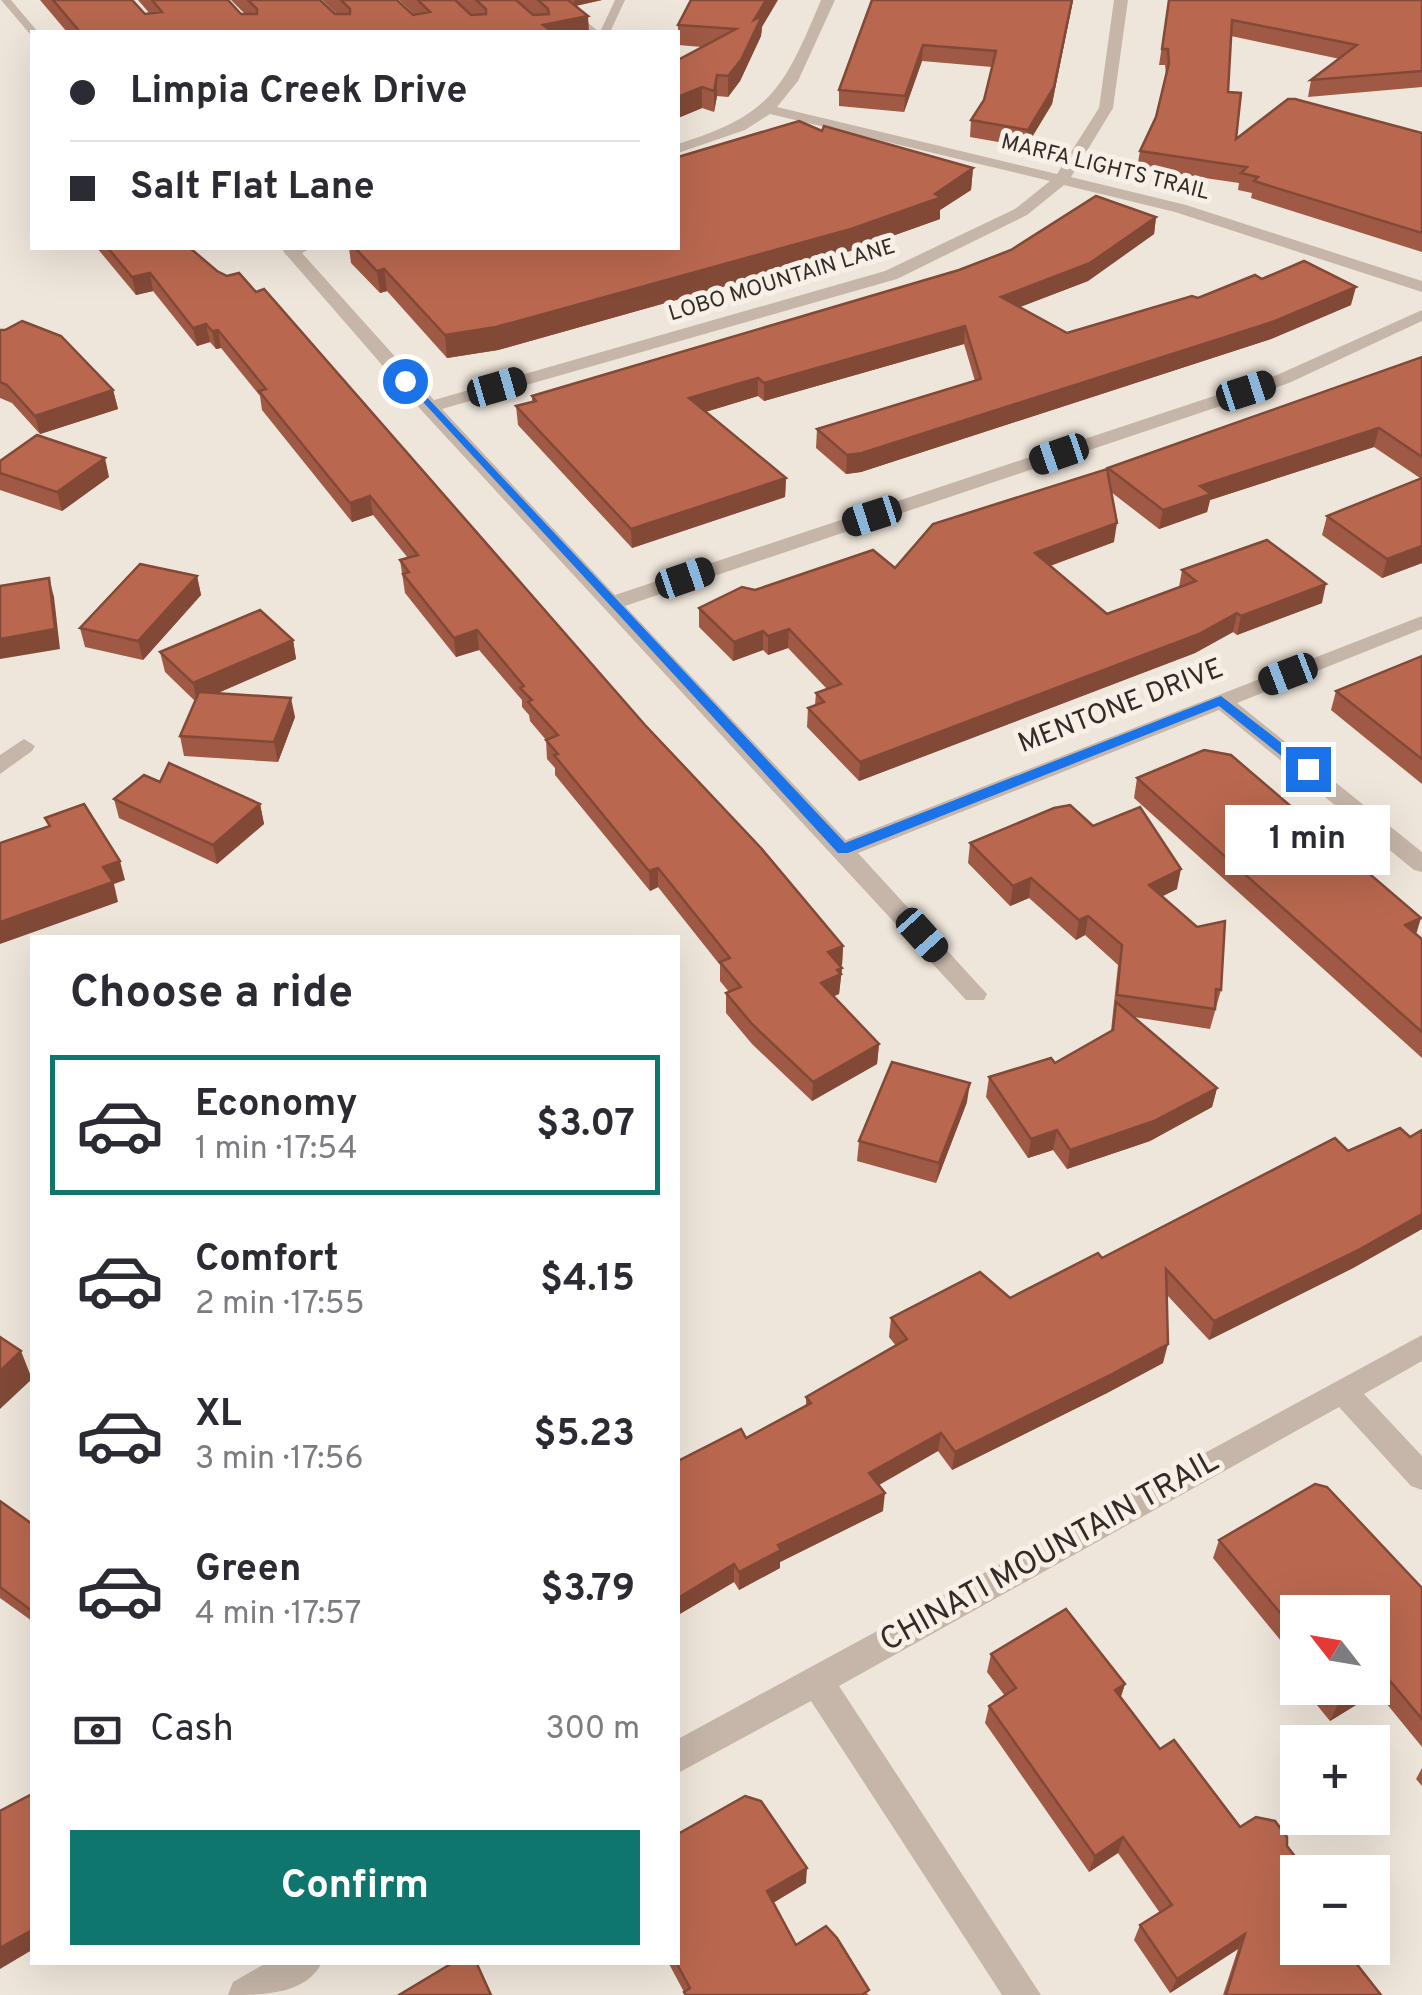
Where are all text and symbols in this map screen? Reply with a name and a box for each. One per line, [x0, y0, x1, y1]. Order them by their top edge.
text: Limpia Creek Drive [130, 68, 467, 117]
street label: MARFA LIGHTS TRAIL [998, 129, 1212, 207]
text: Salt Flat Lane [130, 164, 375, 213]
street label: LOBO MOUNTAIN LANE [665, 234, 899, 328]
route start [383, 359, 428, 404]
car [464, 364, 530, 410]
car [1213, 367, 1279, 415]
car [1026, 430, 1092, 478]
car [839, 492, 905, 540]
car [652, 554, 718, 602]
car [1255, 649, 1321, 699]
street label: MENTONE DRIVE [1013, 651, 1229, 763]
route end [1286, 747, 1331, 792]
callout: 1 min [1226, 804, 1390, 874]
text: 1 min [1269, 820, 1346, 860]
car [891, 903, 953, 967]
text: Choose a ride [70, 966, 353, 1023]
icon: car [75, 1080, 165, 1170]
text: Economy [195, 1081, 357, 1130]
text: $3.07 [536, 1101, 635, 1150]
text: 1 min · 17:54 [195, 1130, 358, 1170]
icon: car [75, 1235, 165, 1325]
text: Comfort [195, 1236, 339, 1285]
text: $4.15 [540, 1256, 635, 1305]
text: 2 min · 17:55 [195, 1285, 365, 1325]
icon: car [75, 1390, 165, 1480]
text: XL [195, 1391, 242, 1440]
text: $5.23 [534, 1411, 635, 1460]
text: 3 min · 17:56 [195, 1440, 363, 1480]
street label: CHINATI MOUNTAIN TRAIL [874, 1442, 1226, 1662]
icon: car [75, 1545, 165, 1635]
text: Green [195, 1546, 301, 1595]
text: $3.79 [540, 1566, 635, 1615]
text: 4 min · 17:57 [195, 1595, 361, 1635]
north arrow [1280, 1595, 1390, 1705]
map controls [1280, 1595, 1390, 1965]
icon: cash [70, 1703, 125, 1758]
text: Cash [150, 1706, 234, 1755]
text: 300 m [546, 1710, 640, 1750]
button: + [1280, 1725, 1390, 1835]
button: Confirm [70, 1830, 640, 1945]
button: − [1280, 1855, 1390, 1965]

